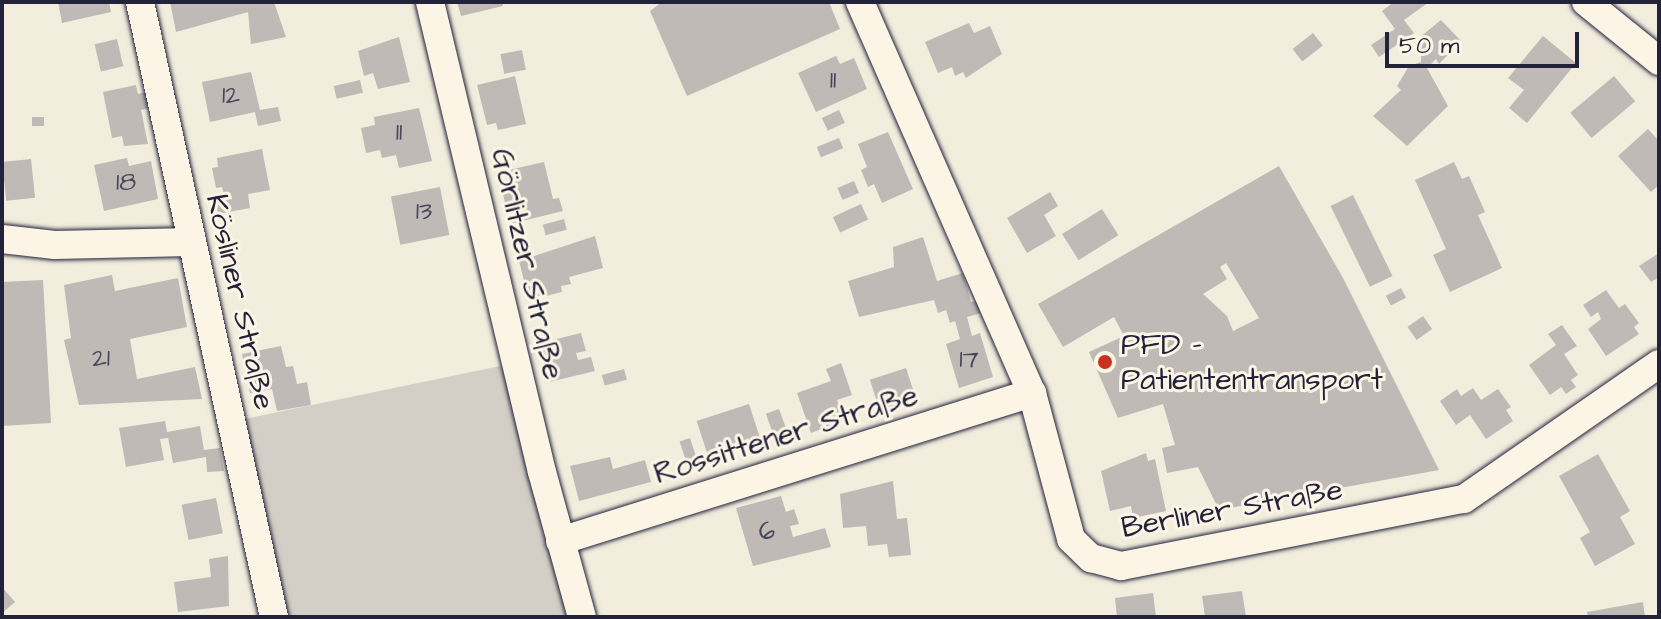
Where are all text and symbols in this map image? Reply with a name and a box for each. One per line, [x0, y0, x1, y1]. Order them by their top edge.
scale bar [1389, 16, 1583, 66]
text: 50 m [1399, 29, 1459, 63]
house number: 11 [830, 65, 836, 97]
house number: 12 [222, 80, 240, 112]
house number: 11 [396, 117, 402, 149]
street label: Görlitzer Straße [483, 145, 571, 383]
house number: 18 [116, 167, 136, 199]
street label: Kösliner Straße [198, 191, 282, 413]
house number: 13 [416, 196, 432, 228]
place label: PFD - Patiententransport [1121, 327, 1383, 398]
house number: 21 [92, 343, 110, 375]
house number: 17 [959, 344, 979, 376]
marker: PFD - Patiententransport [1096, 353, 1114, 371]
street label: Rossittener Straße [650, 378, 922, 492]
street label: Berliner Straße [1119, 472, 1345, 546]
house number: 6 [759, 516, 775, 548]

